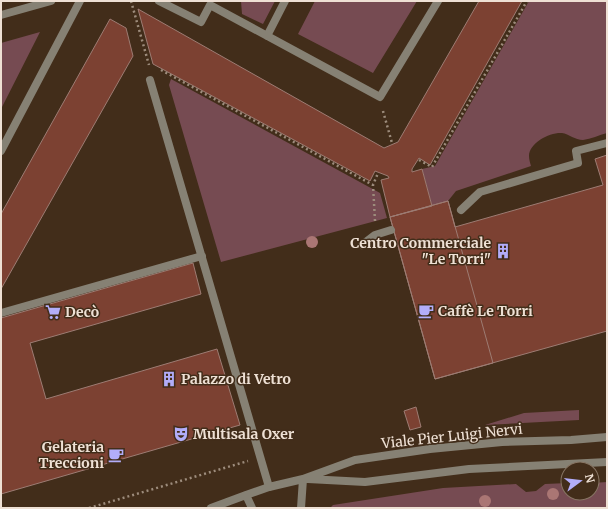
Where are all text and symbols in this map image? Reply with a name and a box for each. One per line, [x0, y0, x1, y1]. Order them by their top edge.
place label: Centro Commerciale "Le Torri" [350, 234, 491, 268]
building icon: Centro Commerciale "Le Torri" [494, 242, 512, 260]
cafe icon: Caffè Le Torri [417, 302, 435, 320]
place label: Caffè Le Torri [438, 302, 533, 320]
supermarket icon: Decò [44, 303, 62, 321]
place label: Decò [65, 303, 99, 321]
building icon: Palazzo di Vetro [160, 370, 178, 388]
place label: Palazzo di Vetro [181, 370, 291, 388]
street label: Viale Pier Luigi Nervi [380, 420, 524, 452]
theatre icon: Multisala Oxer [172, 425, 190, 443]
place label: Multisala Oxer [193, 425, 295, 443]
place label: Gelateria Treccioni [38, 438, 104, 472]
cafe icon: Gelateria Treccioni [107, 446, 125, 464]
north arrow [560, 461, 600, 501]
text: N [582, 472, 598, 485]

